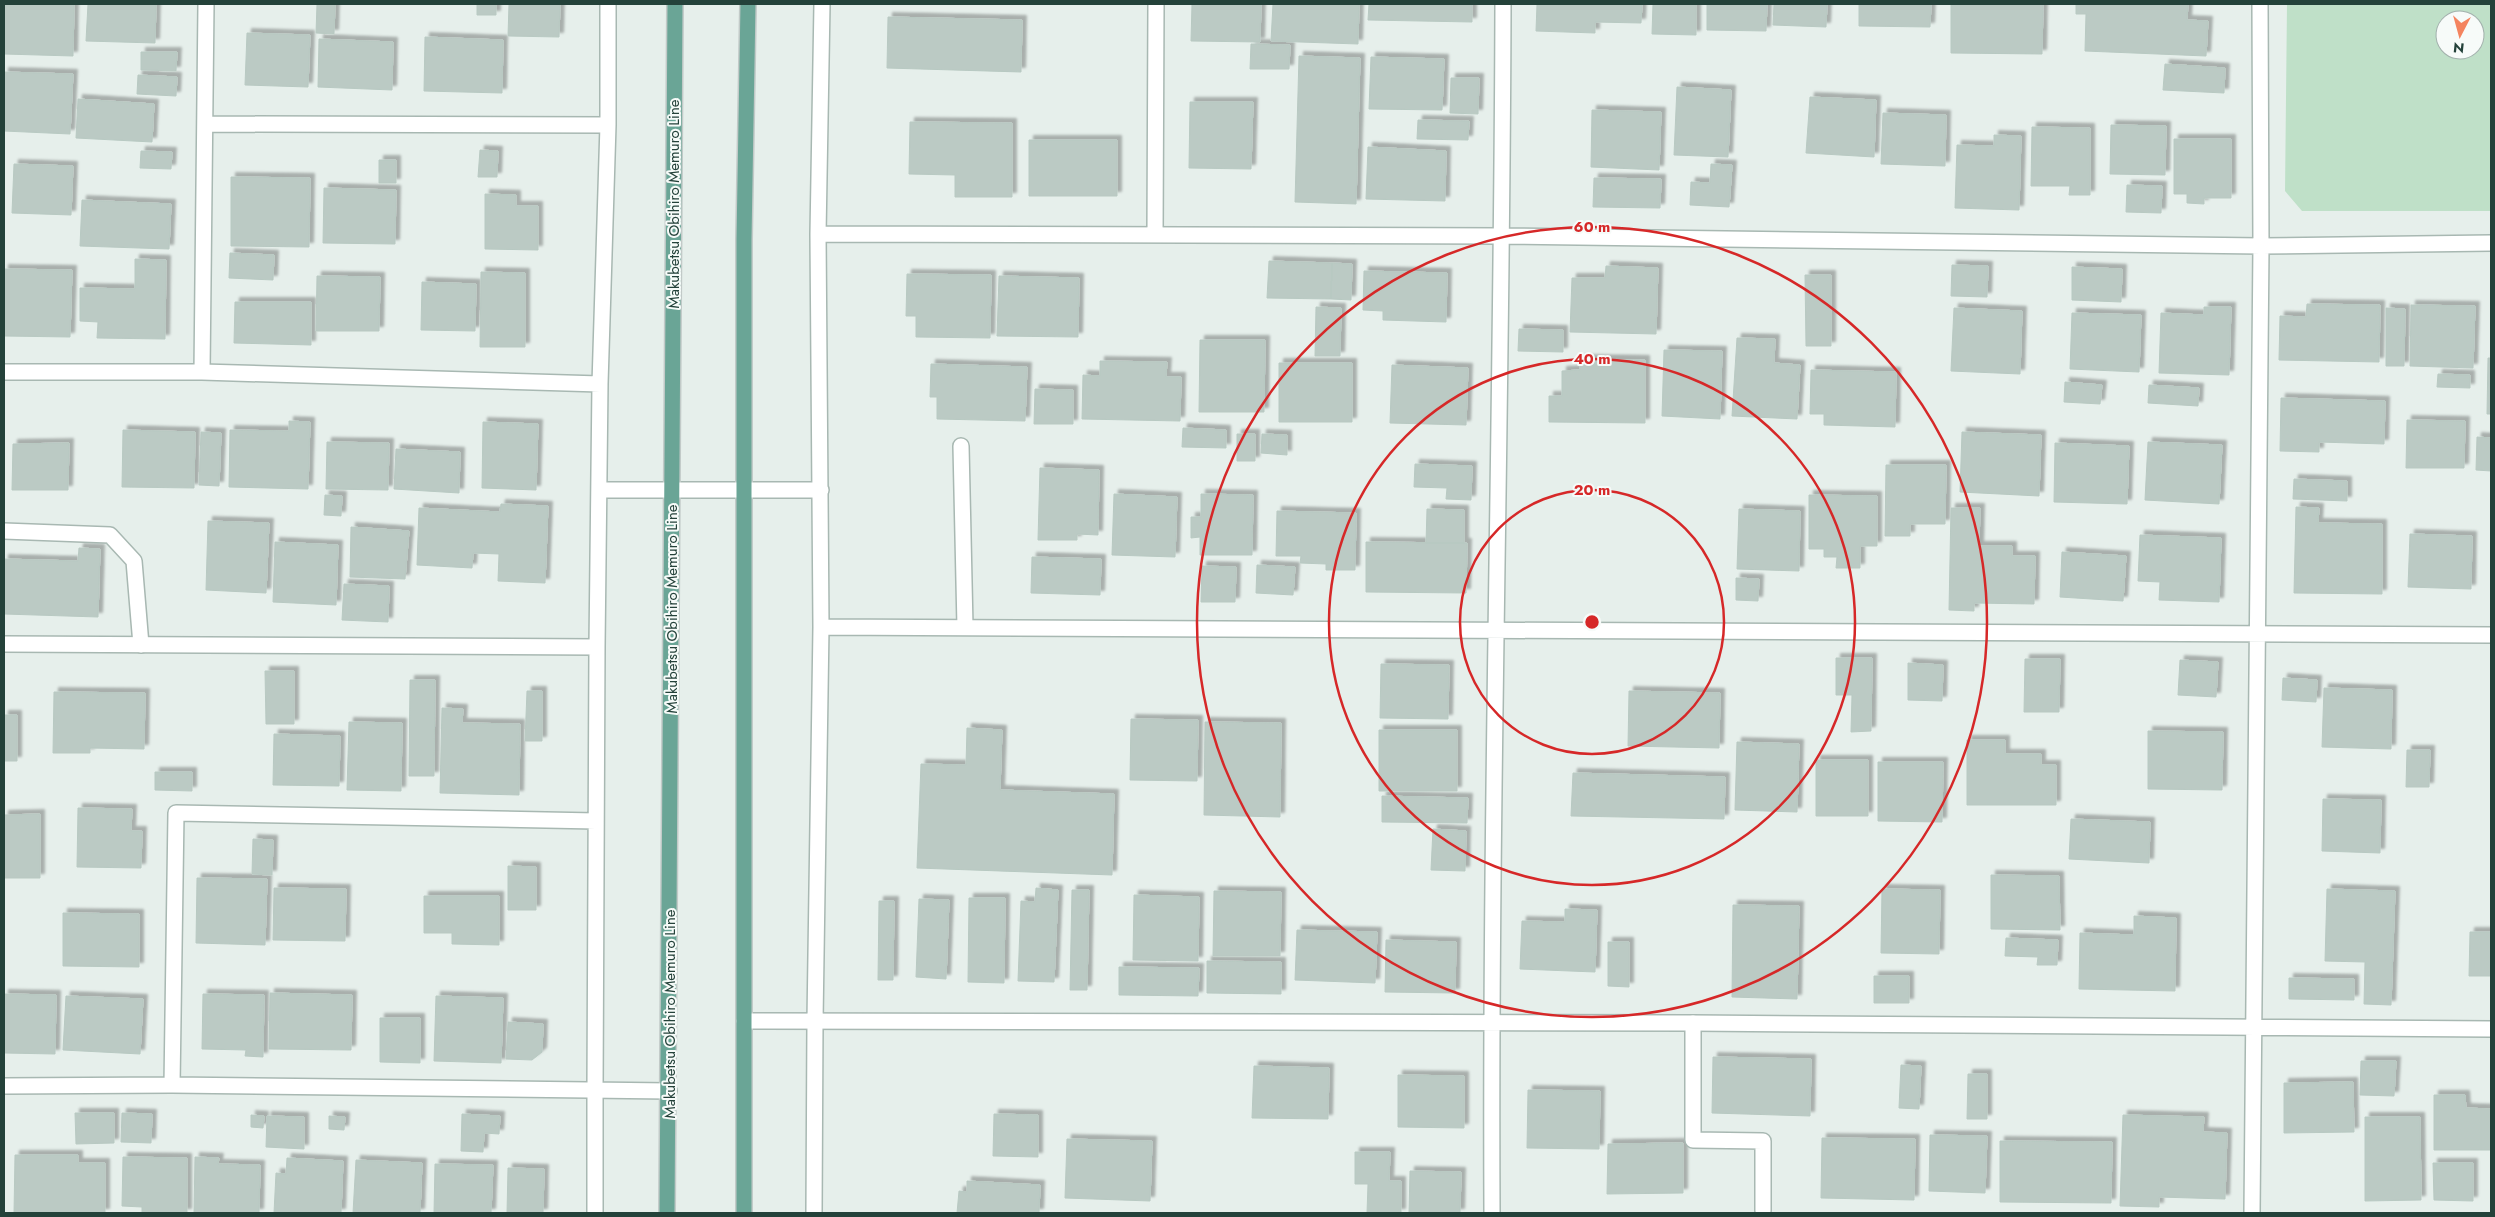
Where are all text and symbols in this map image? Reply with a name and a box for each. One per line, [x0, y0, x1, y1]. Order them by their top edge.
north arrow [2435, 10, 2485, 60]
text: N [2452, 37, 2465, 58]
street label: Makubetsu Obihiro Memuro Line [663, 99, 685, 308]
text: 60 m [1574, 216, 1610, 238]
text: 40 m [1573, 348, 1611, 370]
text: 20 m [1574, 479, 1610, 501]
street label: Makubetsu Obihiro Memuro Line [661, 504, 683, 713]
centre of rings [1583, 613, 1601, 631]
street label: Makubetsu Obihiro Memuro Line [659, 909, 681, 1118]

